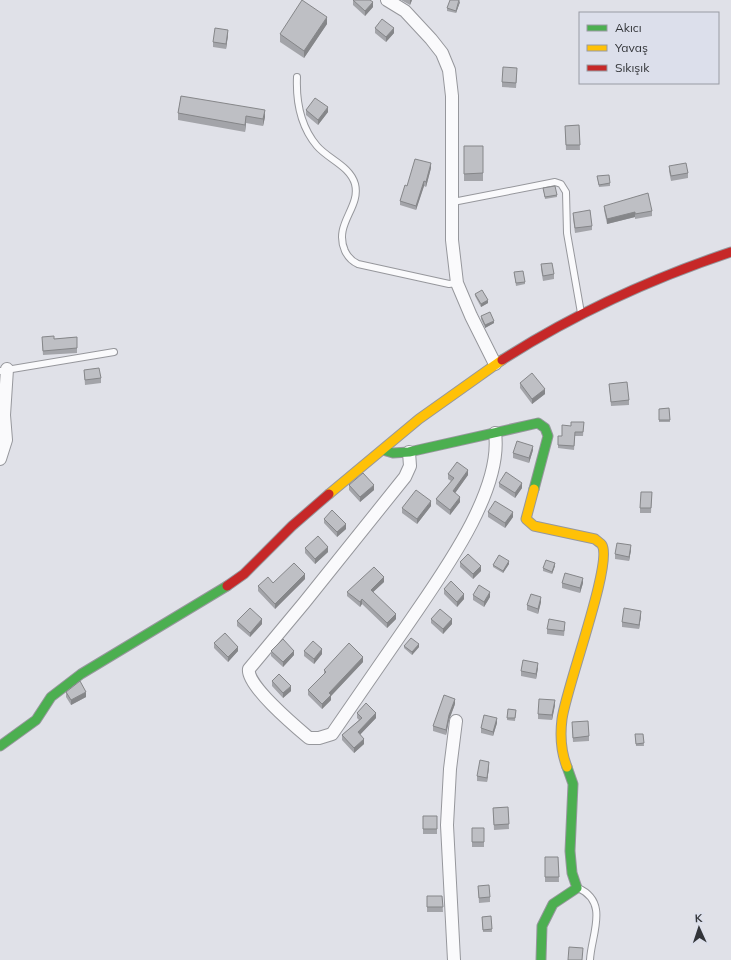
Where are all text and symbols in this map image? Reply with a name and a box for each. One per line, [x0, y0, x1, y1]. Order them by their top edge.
legend [579, 12, 719, 84]
text: Akıcı [615, 20, 642, 35]
text: Yavaş [614, 40, 648, 55]
text: Sıkışık [615, 60, 650, 75]
north arrow [679, 908, 719, 948]
text: K [694, 911, 703, 925]

